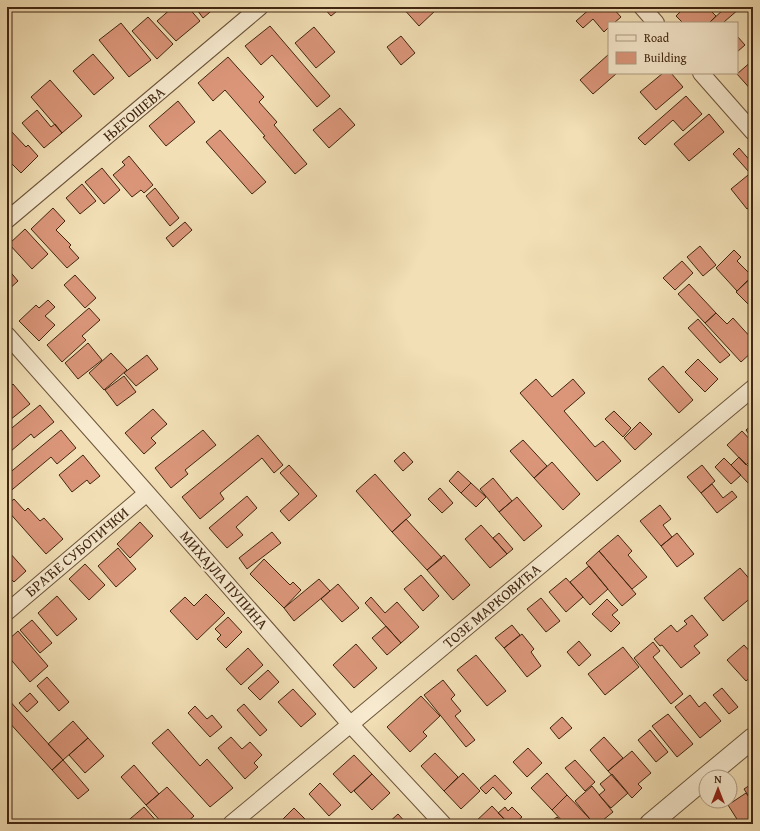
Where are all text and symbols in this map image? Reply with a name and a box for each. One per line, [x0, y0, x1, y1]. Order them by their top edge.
legend [608, 22, 738, 74]
text: Road [644, 29, 670, 46]
text: Building [644, 49, 687, 66]
street label: ЊЕГОШЕВА [98, 81, 169, 146]
street label: БРАЋЕ СУБОТИЧКИ [20, 502, 133, 601]
street label: МИХАЈЛА ПУПИНА [176, 526, 273, 634]
street label: ТОЗЕ МАРКОВИЋА [438, 558, 545, 653]
north arrow [698, 769, 738, 809]
text: N [714, 771, 722, 787]

